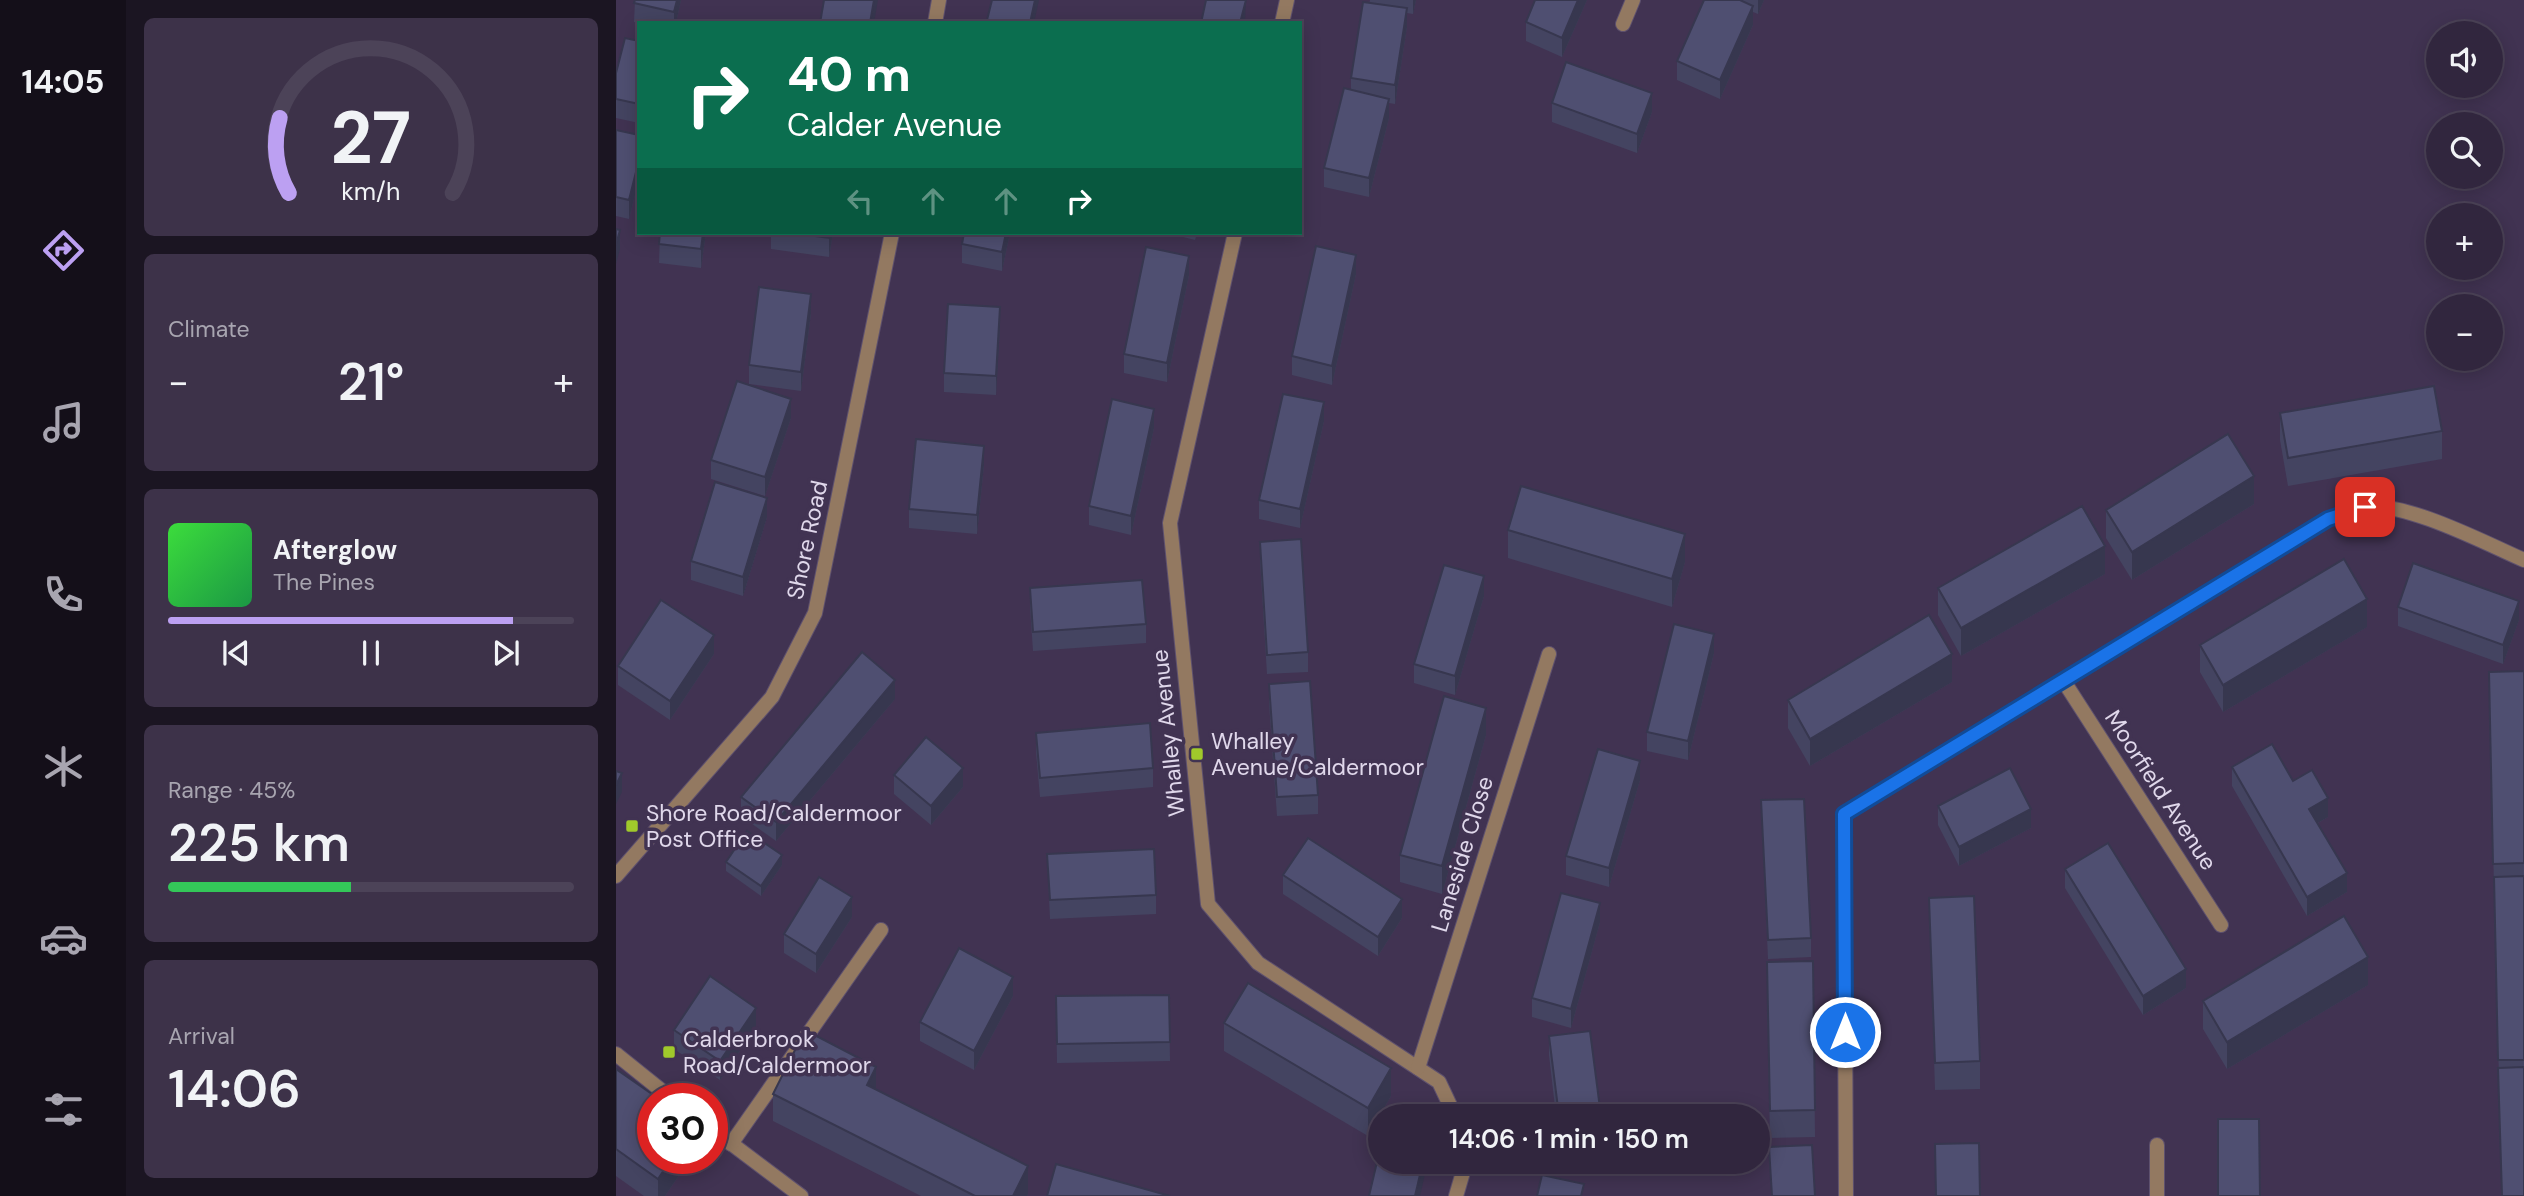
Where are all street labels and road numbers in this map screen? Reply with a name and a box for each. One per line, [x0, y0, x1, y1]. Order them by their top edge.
street label: Shore Road [780, 478, 834, 602]
street label: Whalley Avenue [1144, 648, 1192, 818]
street label: Moorfield Avenue [2098, 704, 2224, 876]
street label: Laneside Close [1424, 772, 1500, 936]

